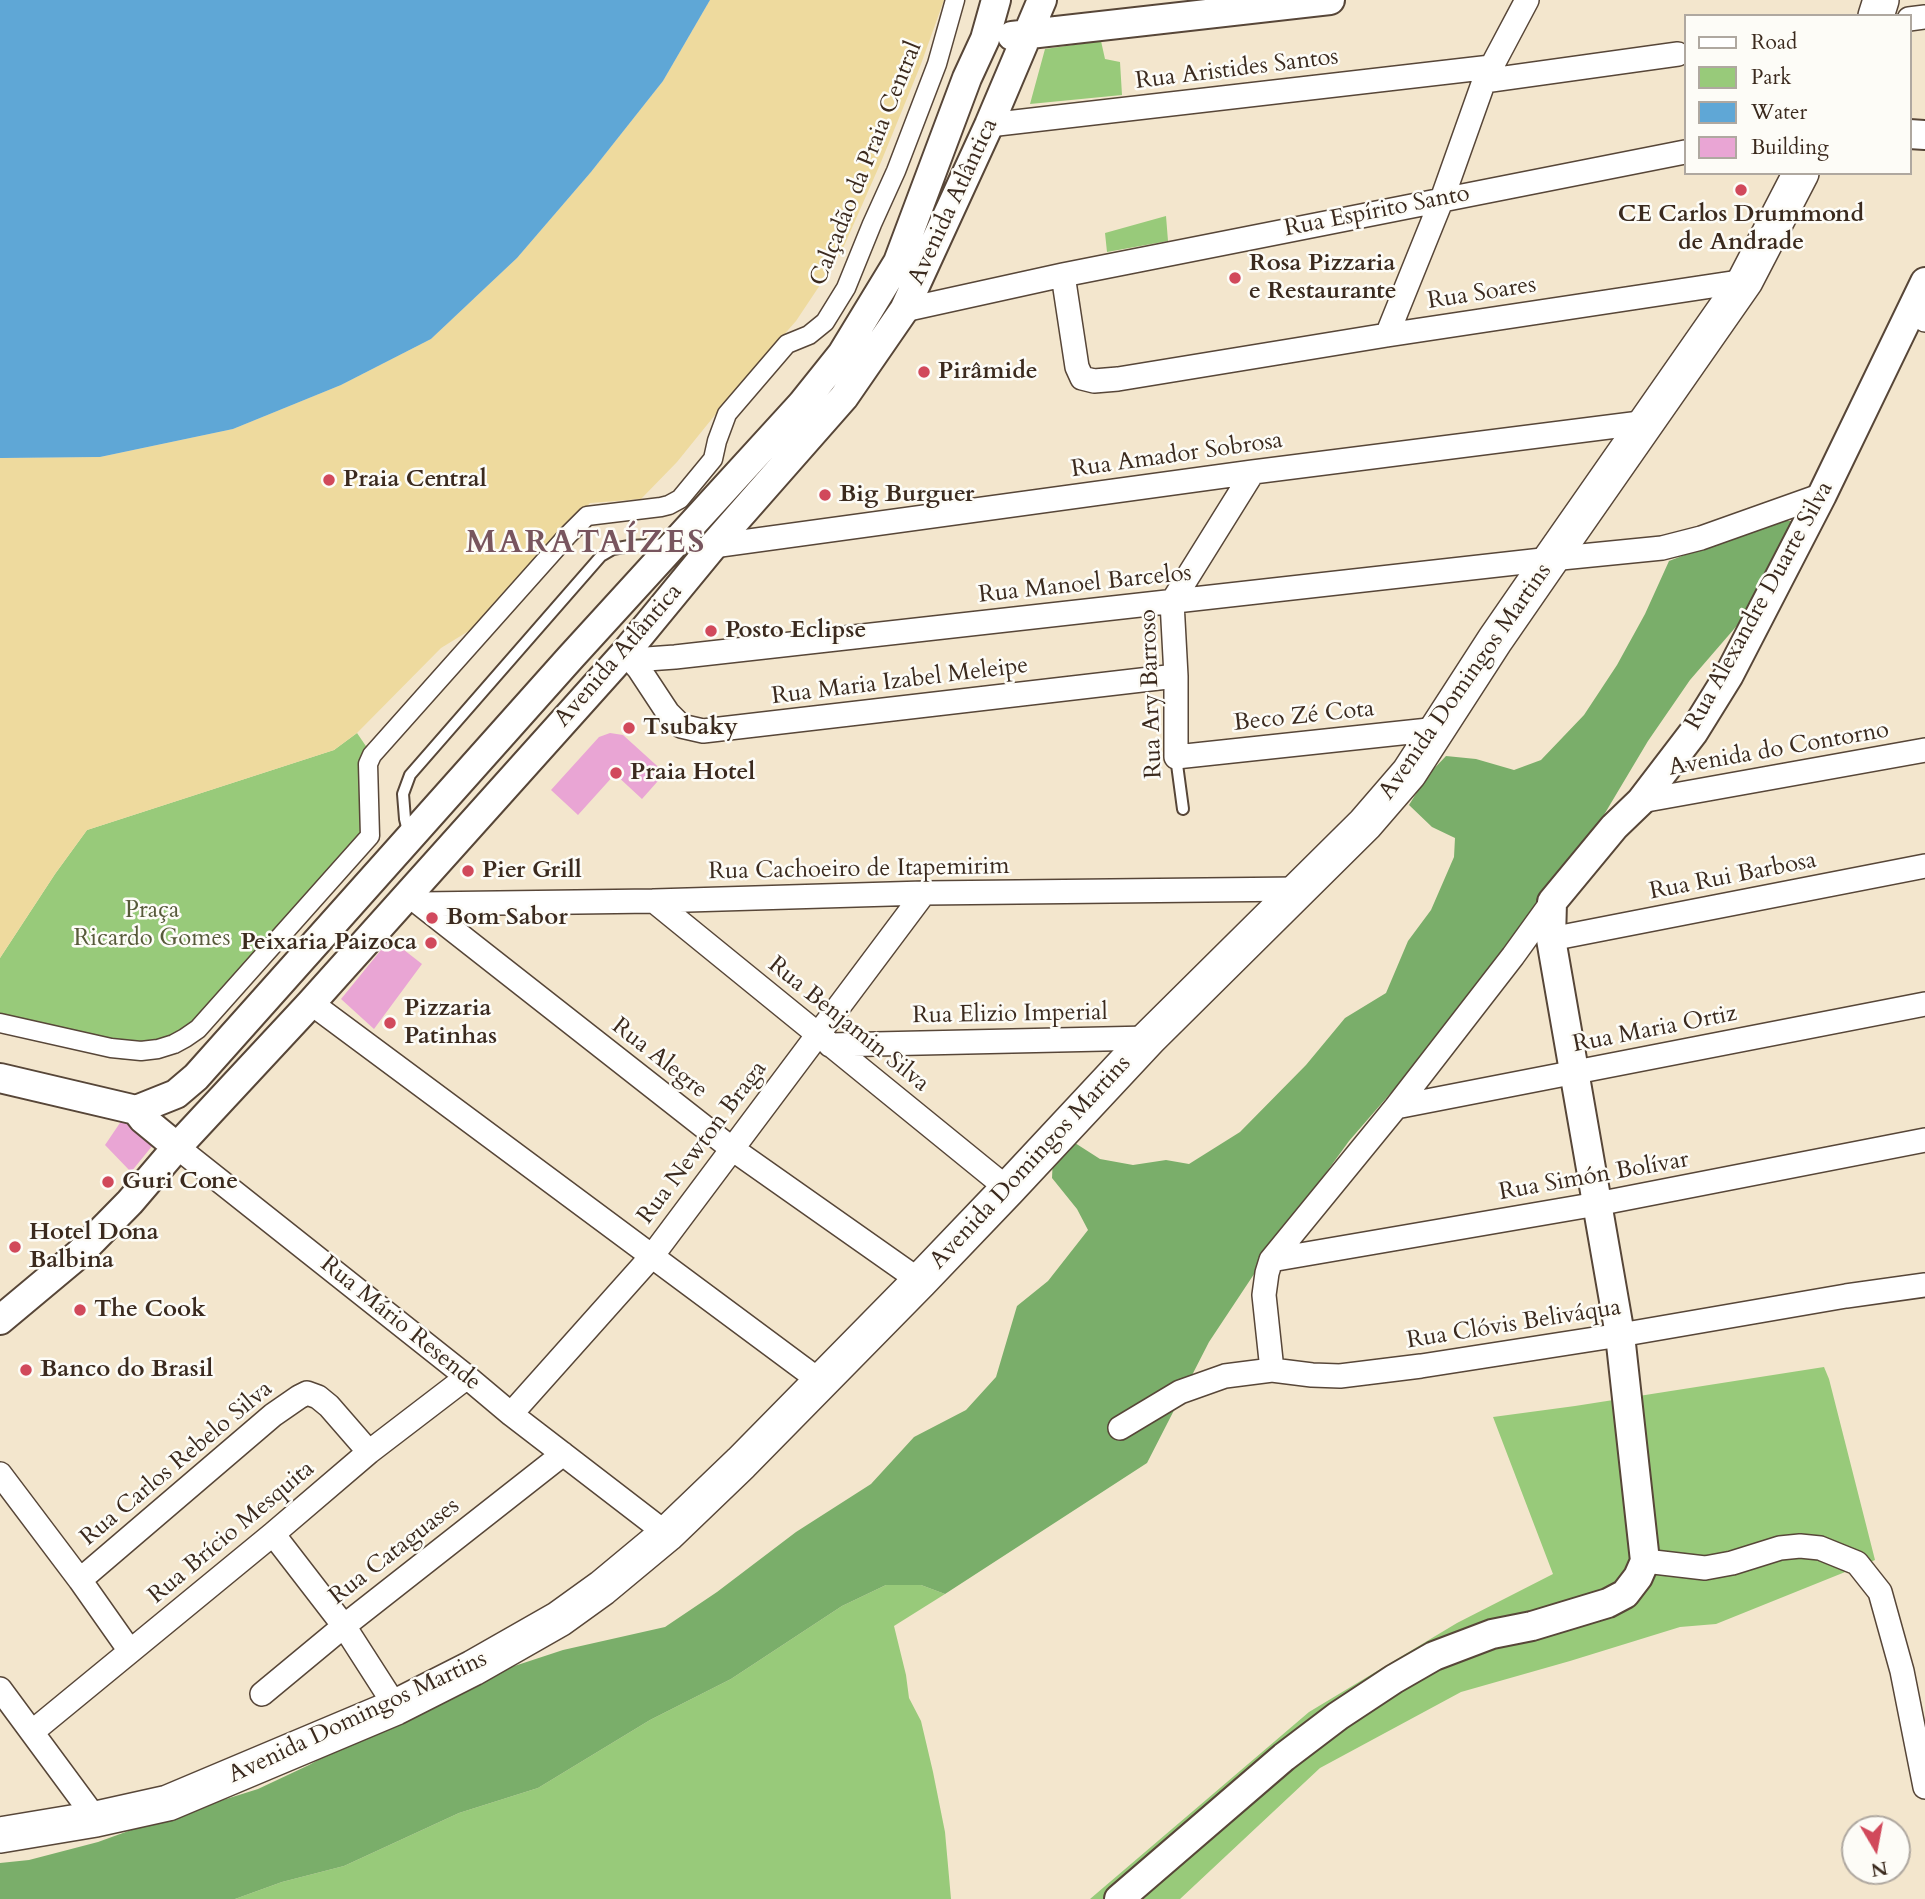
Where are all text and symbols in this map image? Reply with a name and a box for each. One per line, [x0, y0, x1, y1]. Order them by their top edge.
legend [1684, 14, 1911, 175]
text: Road [1751, 28, 1797, 57]
street label: Calçadão da Praia Central [805, 38, 929, 290]
street label: Rua Aristides Santos [1134, 43, 1340, 97]
text: Park [1751, 63, 1791, 92]
text: Water [1751, 98, 1807, 127]
street label: Avenida Atlântica [903, 114, 1005, 290]
text: Building [1751, 133, 1829, 162]
street label: Rua Espírito Santo [1282, 180, 1472, 244]
marker: CE Carlos Drummond de Andrade [1733, 182, 1749, 198]
place label: CE Carlos Drummond de Andrade [1618, 201, 1864, 257]
place label: Rosa Pizzaria e Restaurante [1249, 250, 1397, 306]
marker: Rosa Pizzaria e Restaurante [1227, 270, 1243, 286]
street label: Rua Soares [1426, 271, 1538, 317]
place label: Pirâmide [938, 358, 1038, 386]
marker: Pirâmide [916, 364, 932, 380]
street label: Rua Amador Sobrosa [1069, 427, 1285, 485]
place label: Praia Central [343, 466, 487, 494]
marker: Praia Central [321, 472, 337, 488]
street label: Rua Alexandre Duarte Silva [1680, 477, 1840, 735]
place label: Big Burguer [839, 481, 975, 509]
marker: Big Burguer [817, 487, 833, 503]
district label: MARATAÍZES [467, 526, 705, 564]
street label: Avenida Domingos Martins [1373, 558, 1559, 806]
street label: Rua Manoel Barcelos [977, 559, 1193, 611]
street label: Avenida Atlântica [549, 578, 689, 734]
street label: Rua Ary Barroso [1135, 609, 1169, 779]
place label: Posto Eclipse [725, 617, 866, 645]
marker: Posto Eclipse [703, 623, 719, 639]
street label: Rua Maria Izabel Meleipe [770, 652, 1030, 712]
street label: Beco Zé Cota [1232, 695, 1376, 739]
place label: Tsubaky [643, 714, 738, 742]
street label: Avenida do Contorno [1667, 716, 1891, 784]
marker: Tsubaky [621, 720, 637, 736]
place label: Praia Hotel [630, 759, 755, 787]
marker: Praia Hotel [608, 765, 624, 781]
street label: Rua Rui Barbosa [1647, 847, 1819, 907]
street label: Rua Cachoeiro de Itapemirim [708, 853, 1010, 887]
place label: Pier Grill [482, 857, 582, 885]
marker: Pier Grill [460, 863, 476, 879]
park label: Praça Ricardo Gomes [74, 897, 230, 953]
place label: Bom Sabor [446, 904, 568, 932]
marker: Bom Sabor [424, 910, 440, 926]
place label: Peixaria Paizoca [241, 929, 417, 957]
marker: Peixaria Paizoca [423, 935, 439, 951]
street label: Rua Benjamin Silva [762, 951, 934, 1099]
place label: Pizzaria Patinhas [404, 995, 497, 1051]
street label: Rua Elizio Imperial [912, 999, 1108, 1031]
street label: Rua Maria Ortiz [1571, 1000, 1739, 1060]
street label: Rua Alegre [605, 1013, 713, 1105]
marker: Pizzaria Patinhas [382, 1015, 398, 1031]
street label: Avenida Domingos Martins [924, 1050, 1138, 1276]
street label: Rua Newton Braga [632, 1056, 774, 1230]
street label: Rua Simón Bolívar [1497, 1146, 1691, 1208]
place label: Guri Cone [122, 1168, 238, 1196]
marker: Guri Cone [100, 1174, 116, 1190]
place label: Hotel Dona Balbina [29, 1219, 159, 1275]
marker: Hotel Dona Balbina [7, 1239, 23, 1255]
street label: Rua Mário Resende [314, 1250, 486, 1398]
street label: Rua Clóvis Beliváqua [1405, 1294, 1623, 1356]
place label: The Cook [94, 1296, 206, 1324]
marker: The Cook [72, 1302, 88, 1318]
place label: Banco do Brasil [40, 1356, 213, 1384]
marker: Banco do Brasil [18, 1362, 34, 1378]
street label: Rua Carlos Rebelo Silva [75, 1375, 279, 1553]
street label: Rua Brício Mesquita [143, 1455, 321, 1611]
street label: Rua Cataguases [324, 1492, 466, 1612]
street label: Avenida Domingos Martins [224, 1645, 492, 1791]
north arrow [1841, 1815, 1911, 1885]
text: N [1869, 1854, 1890, 1883]

